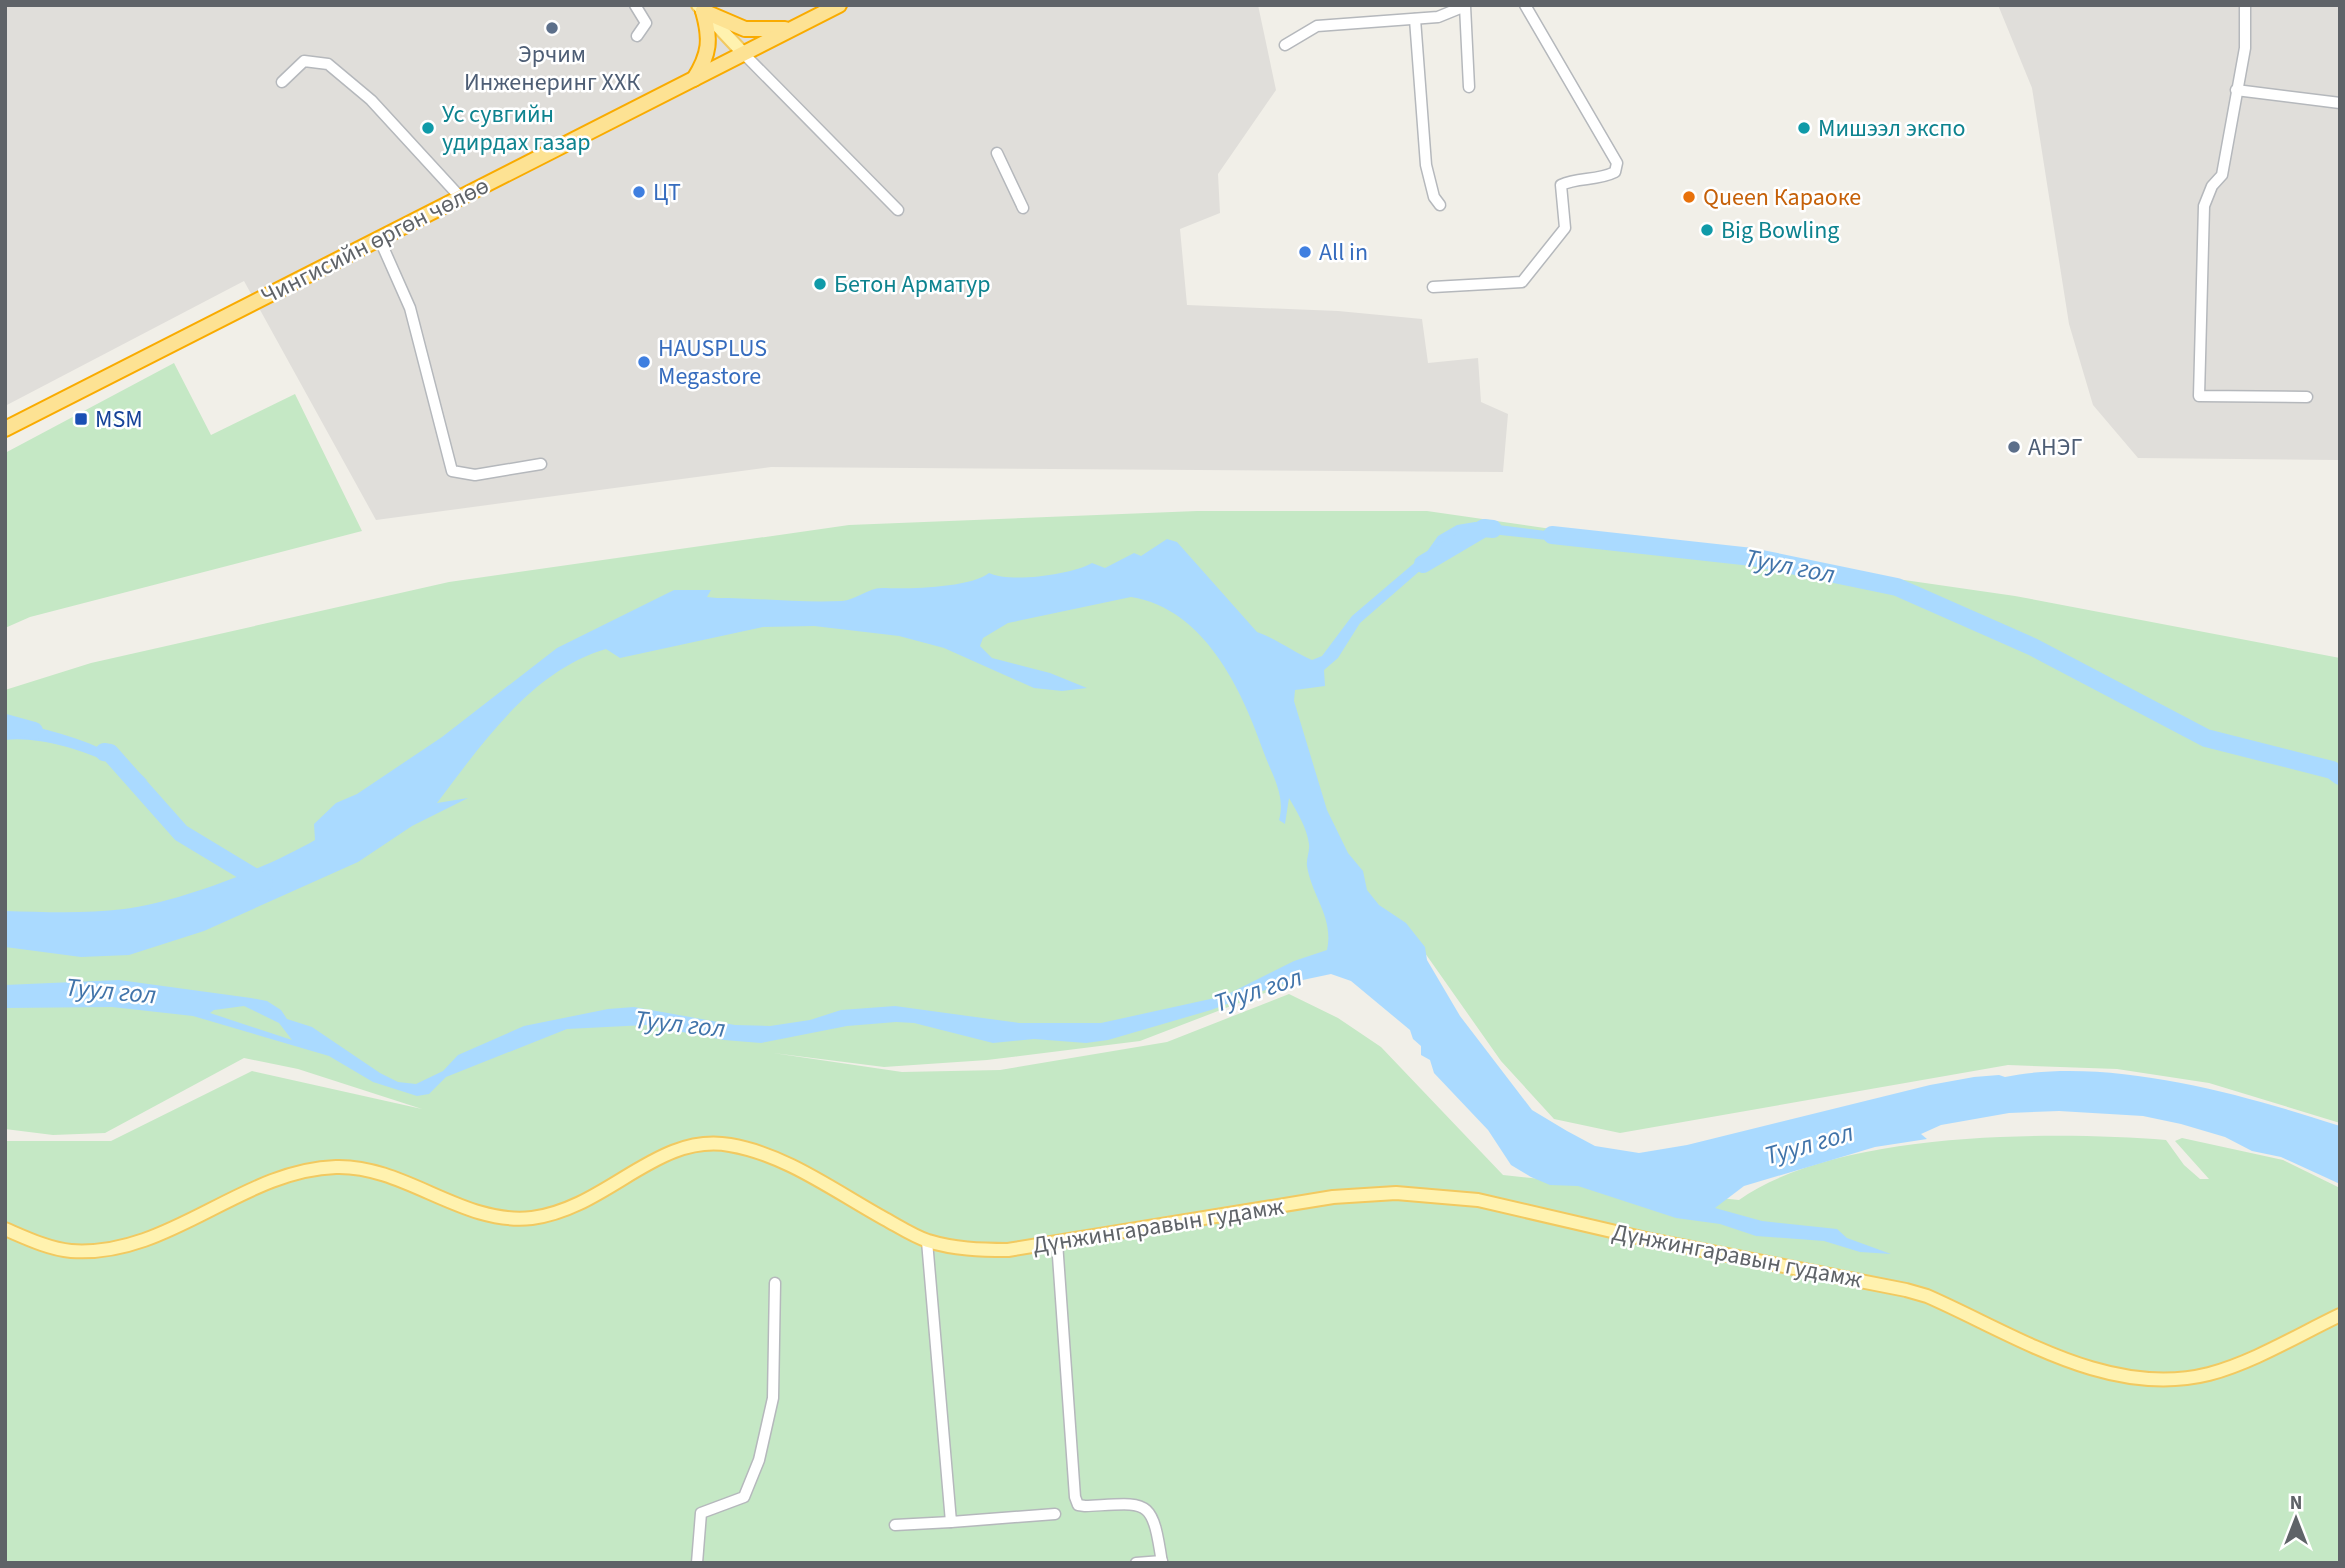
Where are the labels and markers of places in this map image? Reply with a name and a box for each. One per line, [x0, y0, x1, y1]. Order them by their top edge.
marker: Эрчим Инженеринг ХХК [544, 20, 560, 36]
place label: Эрчим Инженеринг ХХК [464, 37, 640, 100]
place label: Ус сувгийн удирдах газар [442, 97, 591, 160]
place label: Мишээл экспо [1818, 111, 1966, 146]
marker: Ус сувгийн удирдах газар [420, 120, 436, 136]
marker: Мишээл экспо [1796, 120, 1812, 136]
place label: ЦТ [653, 175, 681, 210]
place label: Queen Караоке [1703, 180, 1861, 215]
marker: ЦТ [631, 184, 647, 200]
marker: Queen Караоке [1681, 189, 1697, 205]
place label: Big Bowling [1721, 213, 1839, 248]
marker: Big Bowling [1699, 222, 1715, 238]
place label: All in [1319, 235, 1368, 270]
marker: All in [1297, 244, 1313, 260]
place label: Бетон Арматур [834, 267, 991, 302]
marker: Бетон Арматур [812, 276, 828, 292]
place label: HAUSPLUS Megastore [658, 331, 767, 394]
marker: HAUSPLUS Megastore [636, 354, 652, 370]
place label: MSM [95, 402, 143, 437]
marker: MSM [73, 411, 89, 427]
place label: АНЭГ [2028, 430, 2082, 465]
marker: АНЭГ [2006, 439, 2022, 455]

